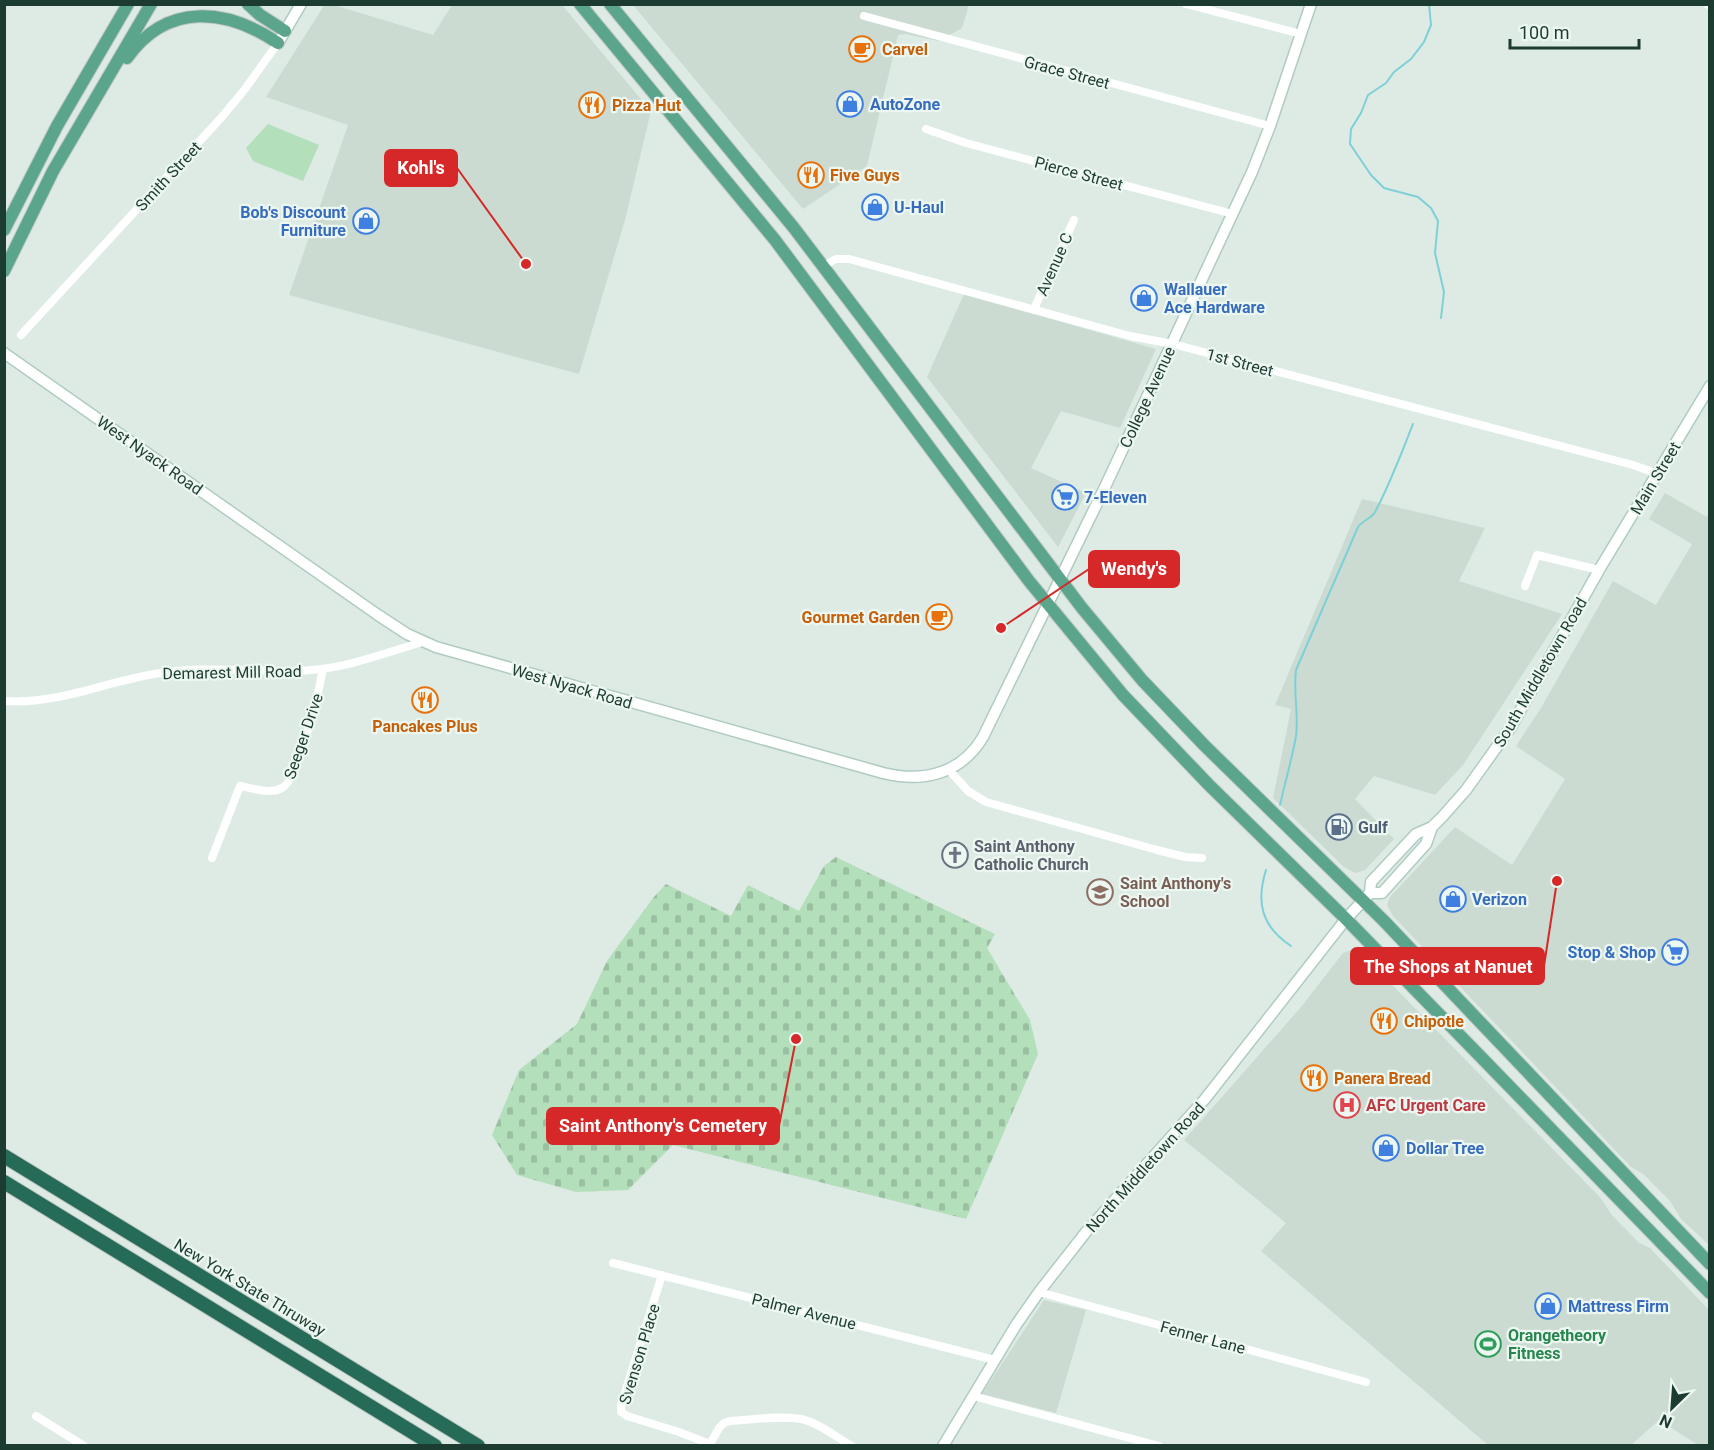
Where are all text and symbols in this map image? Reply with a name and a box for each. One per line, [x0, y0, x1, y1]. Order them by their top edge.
scale bar [1510, 12, 1639, 50]
text: 100 m [1519, 22, 1570, 43]
cafe icon: Carvel [847, 34, 877, 64]
place label: Carvel [882, 40, 928, 59]
street label: Grace Street [1022, 52, 1112, 93]
shop icon: AutoZone [835, 89, 865, 119]
restaurant icon: Pizza Hut [577, 90, 607, 120]
place label: AutoZone [870, 95, 940, 114]
place label: Pizza Hut [612, 96, 682, 115]
street label: Smith Street [132, 138, 205, 215]
callout: Kohl's [385, 150, 457, 186]
street label: Pierce Street [1033, 153, 1125, 194]
text: Kohl's [397, 157, 445, 178]
restaurant icon: Five Guys [796, 160, 826, 190]
place label: Five Guys [830, 166, 900, 185]
shop icon: U-Haul [860, 192, 890, 222]
place label: U-Haul [894, 198, 944, 217]
place label: Bob's Discount Furniture [240, 203, 347, 240]
shop icon: Bob's Discount Furniture [351, 206, 381, 236]
street label: Avenue C [1032, 230, 1077, 299]
place label: Wallauer Ace Hardware [1164, 280, 1265, 317]
shop icon: Wallauer Ace Hardware [1129, 283, 1159, 313]
street label: College Avenue [1116, 344, 1179, 451]
street label: 1st Street [1204, 344, 1275, 381]
street label: West Nyack Road [93, 412, 206, 499]
street label: Main Street [1626, 438, 1685, 518]
supermarket icon: 7-Eleven [1050, 482, 1080, 512]
place label: 7-Eleven [1084, 488, 1147, 507]
callout: Wendy's [1089, 551, 1179, 587]
text: Wendy's [1101, 558, 1167, 579]
street label: South Middletown Road [1490, 594, 1591, 750]
cafe icon: Gourmet Garden [924, 602, 954, 632]
place label: Gourmet Garden [802, 608, 920, 627]
street label: West Nyack Road [509, 660, 634, 713]
street label: Demarest Mill Road [162, 662, 302, 683]
restaurant icon: Pancakes Plus [410, 685, 440, 715]
street label: Seeger Drive [280, 691, 327, 781]
place label: Pancakes Plus [372, 717, 478, 736]
fuel station icon: Gulf [1324, 812, 1354, 842]
place label: Gulf [1358, 818, 1388, 837]
place label: Saint Anthony Catholic Church [974, 837, 1089, 874]
church icon: Saint Anthony Catholic Church [940, 840, 970, 870]
place label: Saint Anthony's School [1120, 874, 1231, 911]
school or university icon: Saint Anthony's School [1085, 877, 1115, 907]
shop icon: Verizon [1438, 884, 1468, 914]
place label: Verizon [1472, 890, 1527, 909]
supermarket icon: Stop & Shop [1660, 937, 1690, 967]
place label: Stop & Shop [1568, 943, 1656, 962]
callout: The Shops at Nanuet [1351, 948, 1544, 984]
text: The Shops at Nanuet [1363, 956, 1533, 977]
restaurant icon: Chipotle [1369, 1006, 1399, 1036]
place label: Chipotle [1404, 1012, 1464, 1031]
restaurant icon: Panera Bread [1299, 1063, 1329, 1093]
place label: Panera Bread [1334, 1069, 1431, 1088]
hospital icon: AFC Urgent Care [1332, 1090, 1362, 1120]
place label: AFC Urgent Care [1366, 1096, 1486, 1115]
street label: North Middletown Road [1082, 1098, 1209, 1236]
callout: Saint Anthony's Cemetery [547, 1108, 779, 1144]
text: Saint Anthony's Cemetery [559, 1115, 768, 1136]
shop icon: Dollar Tree [1371, 1133, 1401, 1163]
place label: Dollar Tree [1406, 1139, 1485, 1158]
street label: New York State Thruway [171, 1235, 329, 1340]
street label: Palmer Avenue [750, 1289, 858, 1334]
shop icon: Mattress Firm [1533, 1291, 1563, 1321]
place label: Mattress Firm [1568, 1297, 1669, 1316]
street label: Svenson Place [615, 1302, 664, 1407]
street label: Fenner Lane [1158, 1317, 1248, 1358]
place label: Orangetheory Fitness [1508, 1326, 1607, 1363]
sports icon: Orangetheory Fitness [1473, 1329, 1503, 1359]
north arrow [1642, 1378, 1702, 1438]
text: N [1657, 1410, 1675, 1432]

